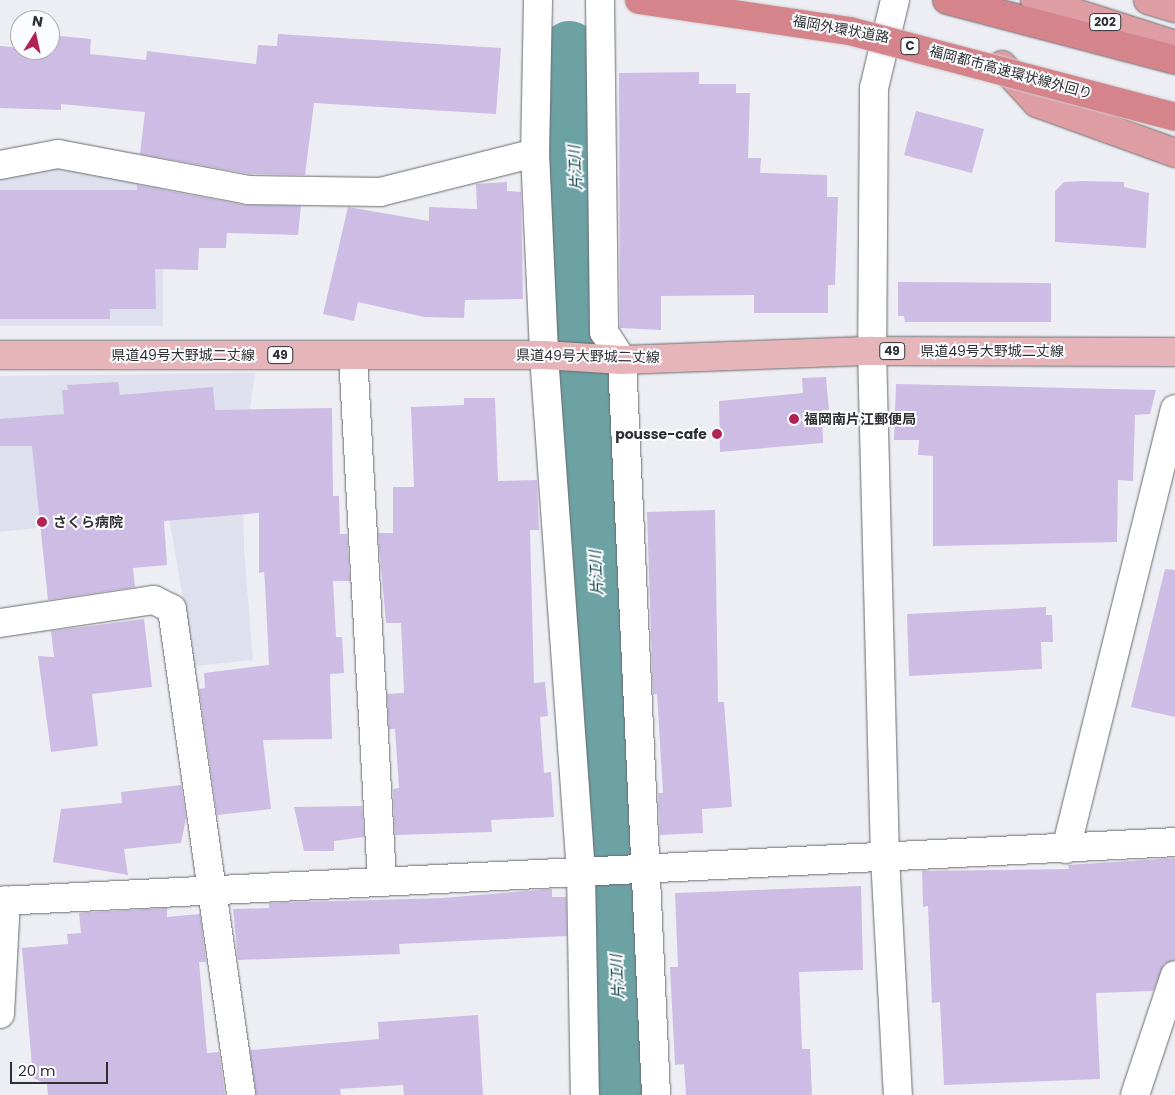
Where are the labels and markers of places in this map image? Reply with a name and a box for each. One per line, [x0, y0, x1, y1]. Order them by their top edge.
place label: 福岡南片江郵便局 [804, 411, 916, 427]
marker: 福岡南片江郵便局 [788, 413, 800, 425]
place label: pousse-cafe [615, 426, 707, 442]
marker: pousse-cafe [711, 428, 723, 440]
place label: さくら病院 [53, 514, 123, 530]
marker: さくら病院 [35, 515, 49, 529]

